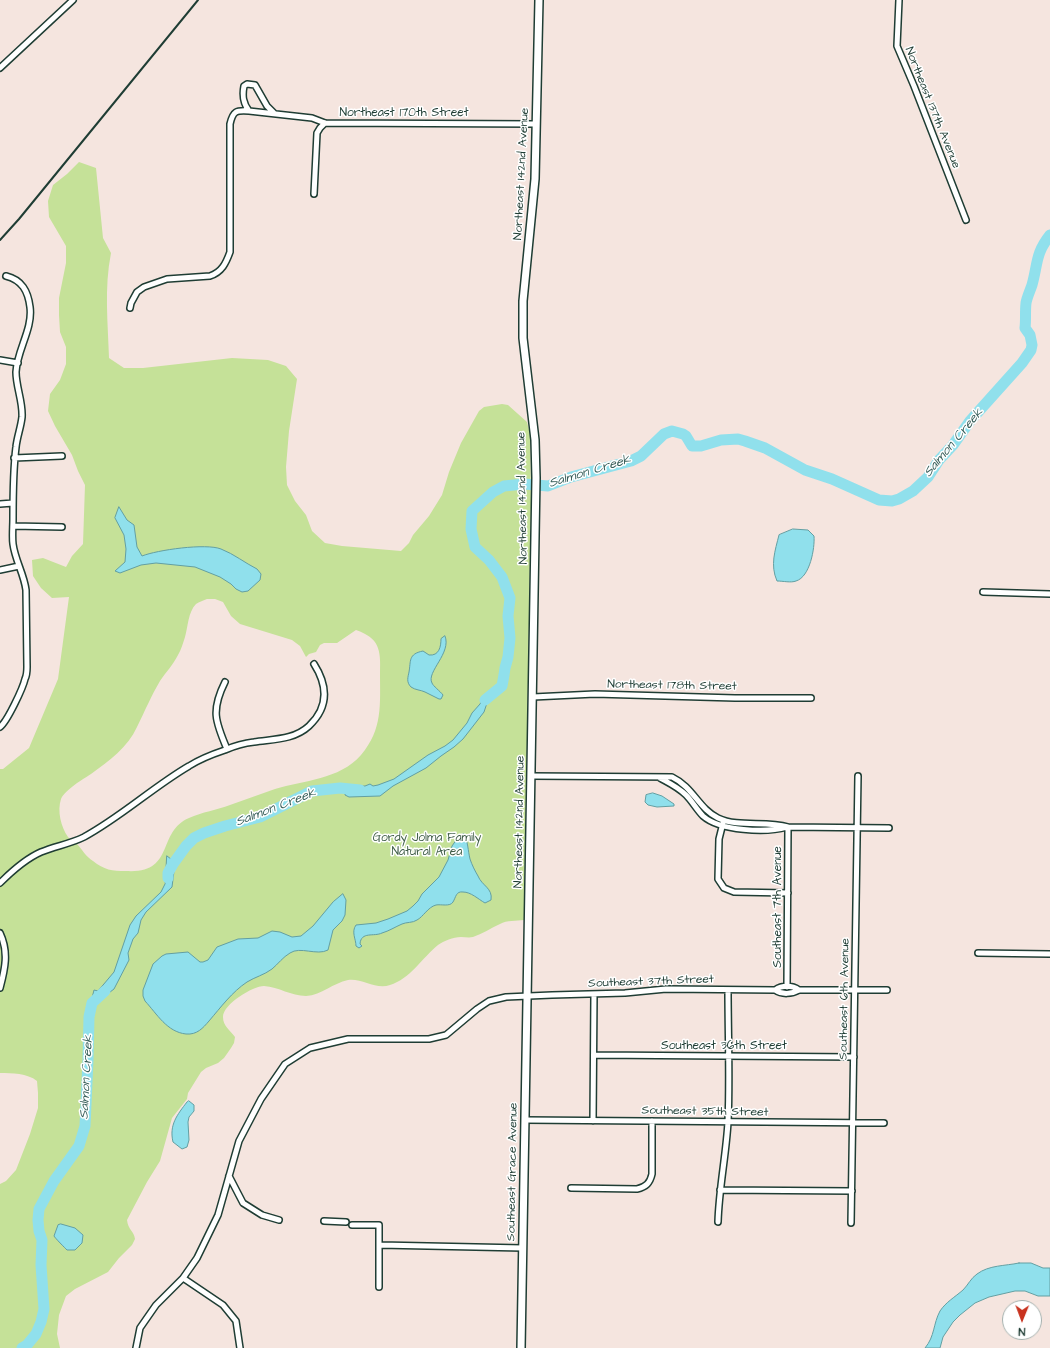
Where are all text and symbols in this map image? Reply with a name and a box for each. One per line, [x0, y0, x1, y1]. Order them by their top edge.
street label: Northeast 137th Avenue [901, 45, 963, 171]
street label: Northeast 170th Street [339, 106, 469, 120]
street label: Northeast 142nd Avenue [511, 107, 533, 241]
water label: Salmon Creek [921, 406, 987, 480]
street label: Northeast 142nd Avenue [515, 432, 531, 564]
water label: Salmon Creek [547, 452, 633, 492]
street label: Northeast 178th Street [607, 678, 737, 694]
street label: Northeast 142nd Avenue [512, 756, 528, 888]
water label: Salmon Creek [234, 786, 318, 830]
park label: Gordy Jolma Family Natural Area [373, 831, 481, 859]
street label: Southeast 7th Avenue [771, 846, 785, 968]
street label: Southeast 6th Avenue [837, 938, 853, 1060]
street label: Southeast 37th Street [588, 973, 714, 991]
water label: Salmon Creek [77, 1034, 97, 1120]
street label: Southeast 36th Street [661, 1039, 787, 1053]
street label: Southeast Grace Avenue [505, 1103, 521, 1241]
street label: Southeast 35th Street [641, 1104, 769, 1120]
north arrow [1002, 1300, 1042, 1340]
text: N [1018, 1324, 1025, 1339]

